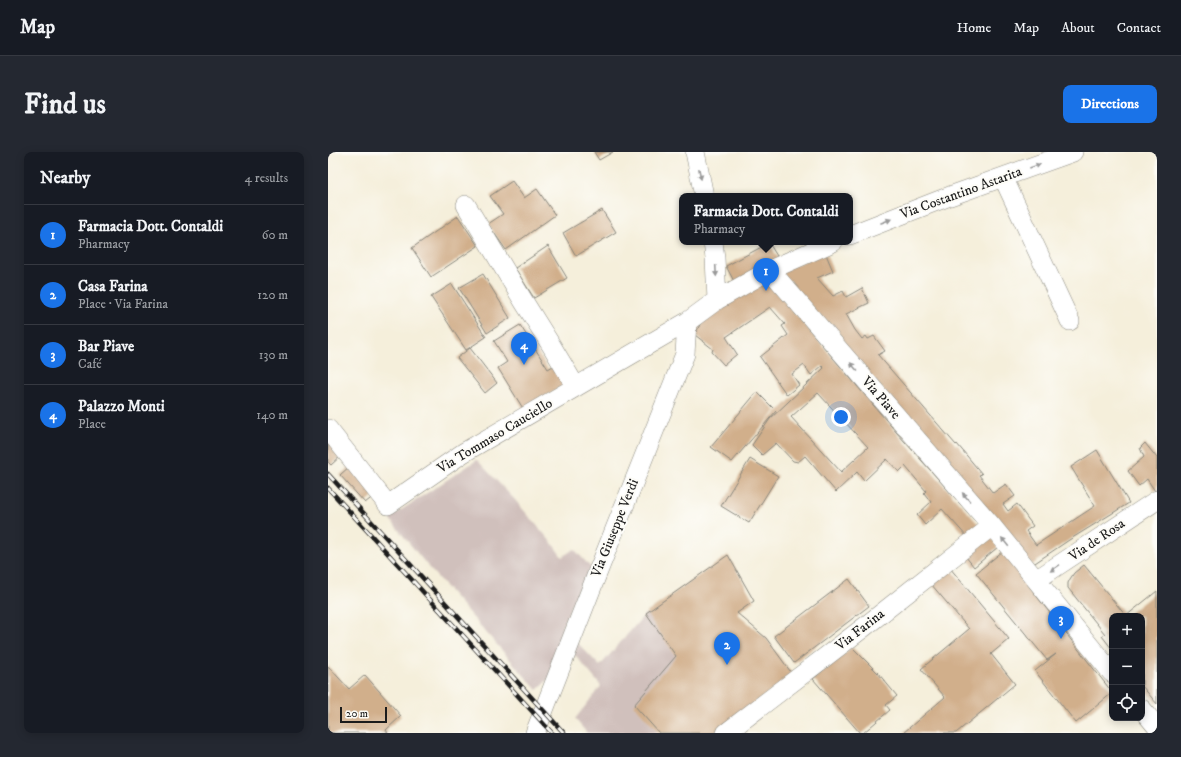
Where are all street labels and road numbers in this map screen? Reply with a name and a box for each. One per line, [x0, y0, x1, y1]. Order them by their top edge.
street label: Via Costantino Astarita [897, 163, 1024, 224]
street label: Via Piave [857, 372, 905, 423]
street label: Via Tommaso Cauciello [433, 394, 556, 478]
street label: Via Giuseppe Verdi [587, 476, 643, 581]
street label: Via de Rosa [1065, 515, 1129, 566]
street label: Via Farina [831, 605, 888, 655]

